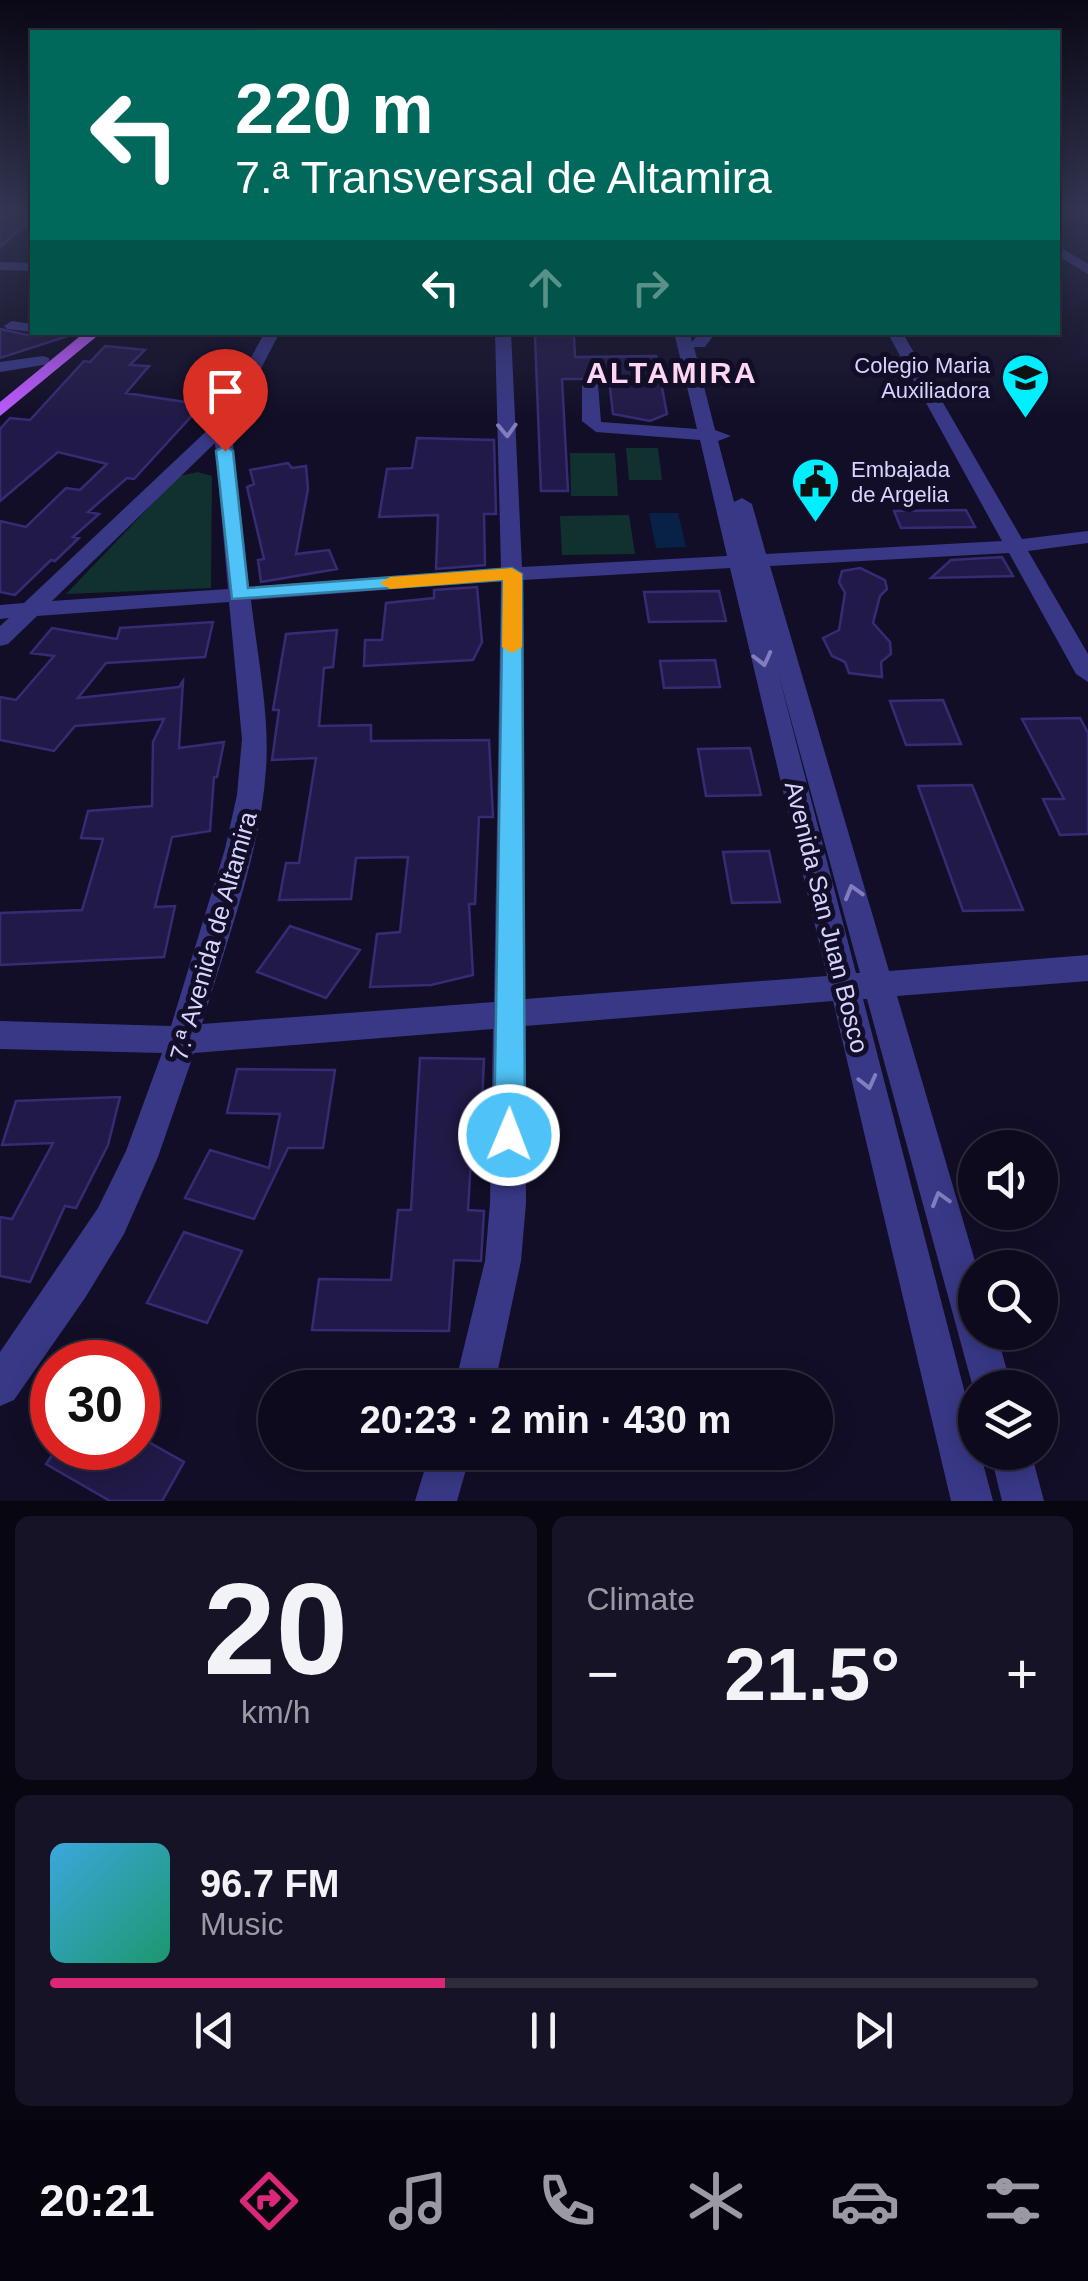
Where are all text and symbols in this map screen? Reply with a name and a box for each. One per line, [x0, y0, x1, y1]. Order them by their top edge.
icon: left [70, 70, 200, 200]
text: 220 m [235, 70, 433, 148]
text: 7.ª Transversal de Altamira [235, 152, 772, 203]
icon: left [413, 260, 468, 315]
icon: ahead [518, 260, 573, 315]
icon: right [623, 260, 678, 315]
pin [183, 349, 268, 452]
school or university icon: Colegio Maria Auxiliadora [999, 352, 1051, 420]
place label: Colegio Maria Auxiliadora [854, 353, 991, 403]
district label: ALTAMIRA [586, 356, 758, 389]
icon: arrive [198, 364, 253, 419]
one-way arrow [496, 422, 517, 438]
public building icon: Embajada de Argelia [790, 456, 842, 524]
place label: Embajada de Argelia [851, 457, 951, 507]
one-way arrow [751, 650, 772, 667]
street label: Avenida San Juan Bosco [780, 778, 874, 1056]
street label: 7.ª Avenida de Altamira [164, 808, 262, 1064]
one-way arrow [844, 884, 865, 901]
one-way arrow [856, 1073, 877, 1090]
position arrow [457, 1083, 561, 1187]
map controls [958, 1130, 1058, 1470]
button: sound [958, 1130, 1058, 1230]
one-way arrow [930, 1191, 951, 1208]
button: search [958, 1250, 1058, 1350]
speed limit sign: 30 [30, 1340, 160, 1470]
button: layers [958, 1370, 1058, 1470]
text: 20:23 · 2 min · 430 m [360, 1399, 731, 1441]
text: 20 [203, 1556, 348, 1702]
text: Climate [587, 1581, 695, 1617]
text: 21.5° [724, 1632, 900, 1716]
text: − [587, 1643, 619, 1705]
text: + [1006, 1643, 1038, 1705]
text: km/h [241, 1694, 310, 1730]
text: 96.7 FM [200, 1863, 339, 1905]
text: Music [200, 1906, 284, 1942]
icon: previous [187, 2003, 242, 2058]
icon: pause [516, 2003, 571, 2058]
icon: next [846, 2003, 901, 2058]
icon: directions [234, 2166, 304, 2236]
icon: music [383, 2166, 453, 2236]
icon: phone [532, 2166, 602, 2236]
icon: climate [681, 2166, 751, 2236]
icon: car [830, 2166, 900, 2236]
icon: filters [978, 2166, 1048, 2236]
text: 20:21 [39, 2175, 155, 2226]

